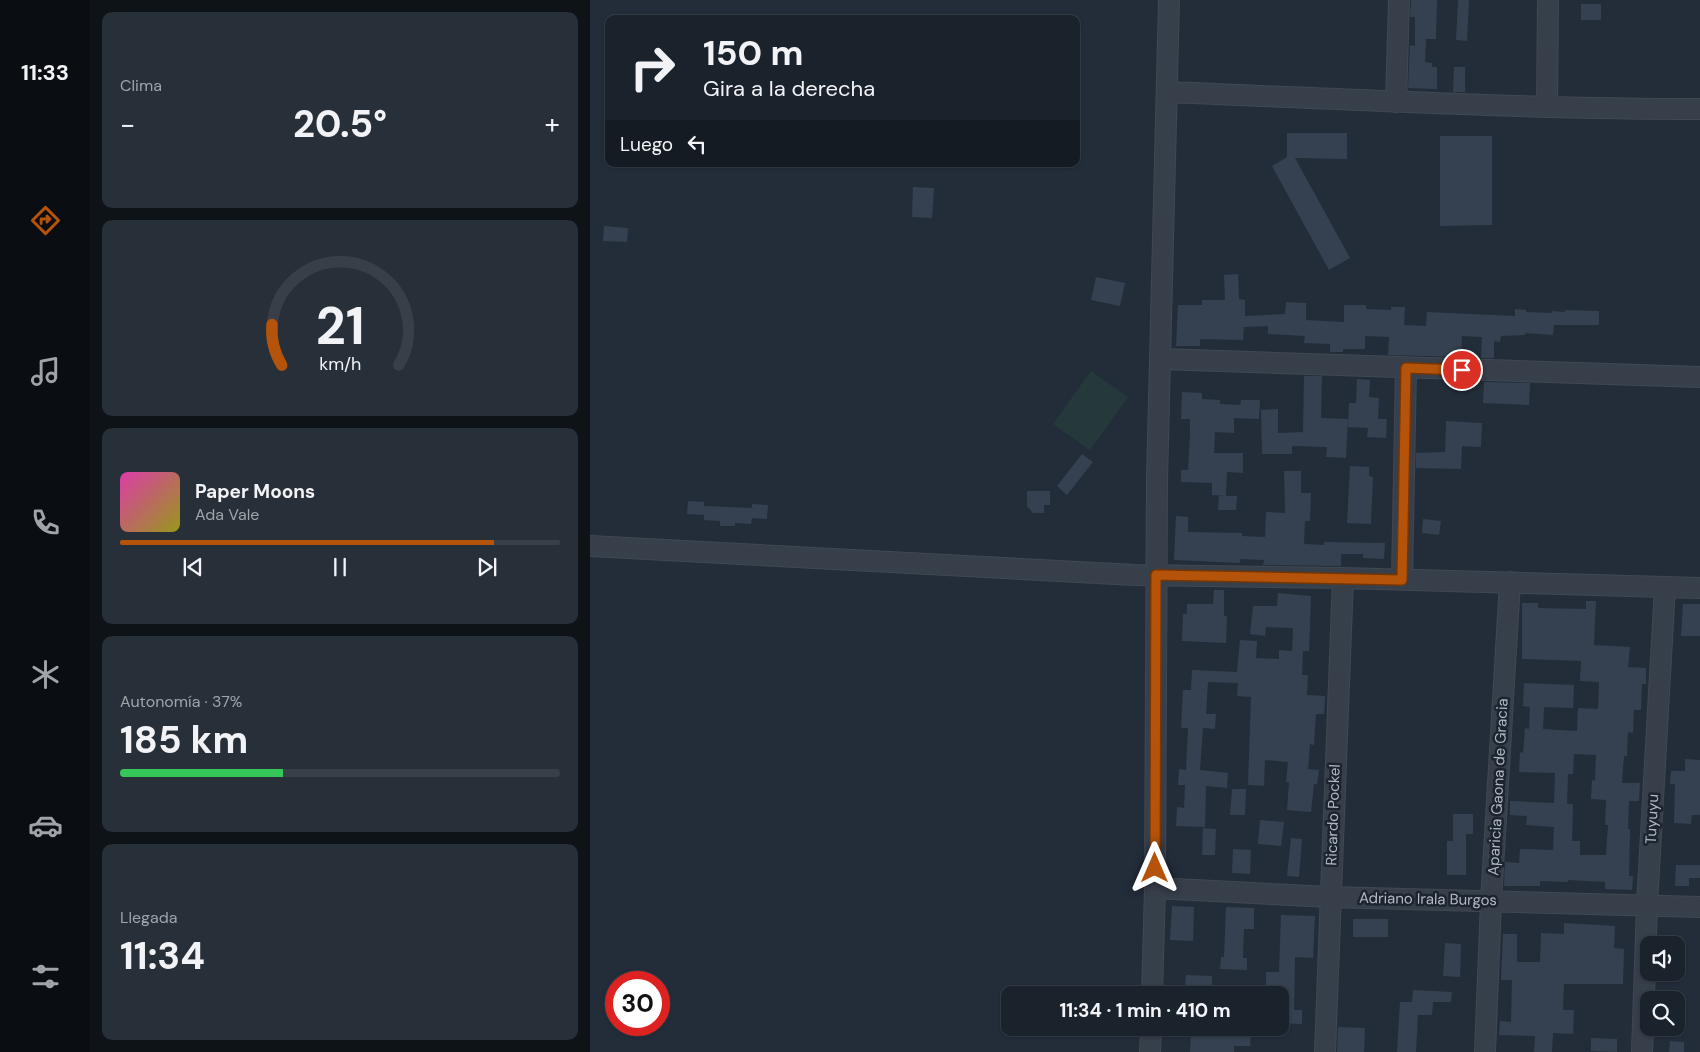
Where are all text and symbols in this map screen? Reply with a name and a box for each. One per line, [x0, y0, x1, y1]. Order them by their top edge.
text: 150 m [703, 30, 803, 76]
icon: right [620, 35, 685, 100]
text: 11:33 [21, 58, 69, 87]
text: Gira a la derecha [703, 74, 875, 103]
text: Clima [120, 75, 162, 96]
text: 20.5° [293, 99, 387, 149]
text: − [120, 106, 135, 143]
text: + [545, 106, 560, 143]
icon: left [683, 130, 711, 158]
text: Luego [620, 132, 673, 157]
icon: directions [28, 203, 63, 238]
text: 21 [316, 292, 364, 360]
pin [1441, 349, 1483, 391]
text: km/h [319, 352, 361, 376]
icon: music [28, 354, 63, 389]
icon: arrive [1448, 356, 1476, 384]
text: Paper Moons [195, 479, 315, 504]
text: Ada Vale [195, 504, 259, 525]
icon: phone [28, 505, 63, 540]
icon: previous [179, 553, 207, 581]
icon: pause [326, 553, 354, 581]
icon: next [473, 553, 501, 581]
icon: climate [28, 657, 63, 692]
text: Autonomía · 37% [120, 691, 242, 712]
street label: Aparicia Gaona de Gracia [1483, 698, 1513, 876]
text: 185 km [120, 715, 248, 765]
street label: Ricardo Pockel [1321, 764, 1345, 866]
street label: Tuyuyu [1641, 793, 1663, 845]
icon: car [28, 808, 63, 843]
position arrow [1128, 841, 1180, 893]
street label: Adriano Irala Burgos [1359, 888, 1497, 910]
text: Llegada [120, 907, 177, 928]
text: 11:34 [120, 931, 205, 981]
map controls [1640, 936, 1685, 1036]
button: sound [1640, 936, 1685, 981]
icon: filters [28, 959, 63, 994]
speed limit sign: 30 [605, 971, 670, 1036]
button: search [1640, 991, 1685, 1036]
text: 11:34 · 1 min · 410 m [1059, 998, 1231, 1023]

